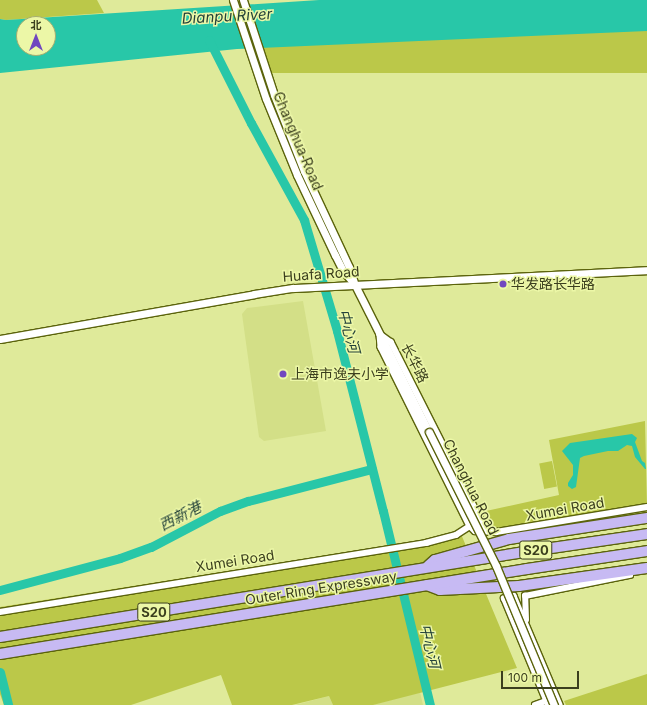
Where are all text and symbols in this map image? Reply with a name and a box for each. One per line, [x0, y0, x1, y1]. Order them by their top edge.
water label: Dianpu River [181, 5, 273, 27]
north arrow [16, 16, 56, 56]
text: 北 [31, 18, 42, 32]
street label: Changhua Road [270, 89, 326, 193]
street label: Huafa Road [282, 263, 360, 285]
place label: 华发路长华路 [511, 276, 595, 292]
marker: 华发路长华路 [498, 279, 508, 289]
water label: 中心河 [334, 307, 364, 355]
street label: 长华路 [398, 340, 432, 386]
place label: 上海市逸夫小学 [291, 366, 389, 382]
marker: 上海市逸夫小学 [278, 369, 288, 379]
street label: Changhua Road [440, 436, 502, 538]
street label: Xumei Road [524, 494, 606, 524]
water label: 西新港 [156, 498, 204, 534]
road number: S20 [519, 539, 553, 561]
street label: Xumei Road [194, 546, 276, 576]
street label: Outer Ring Expressway [244, 568, 398, 608]
road number: S20 [137, 601, 171, 623]
water label: 中心河 [416, 622, 444, 670]
scale bar [503, 663, 581, 689]
text: 100 m [508, 670, 542, 685]

